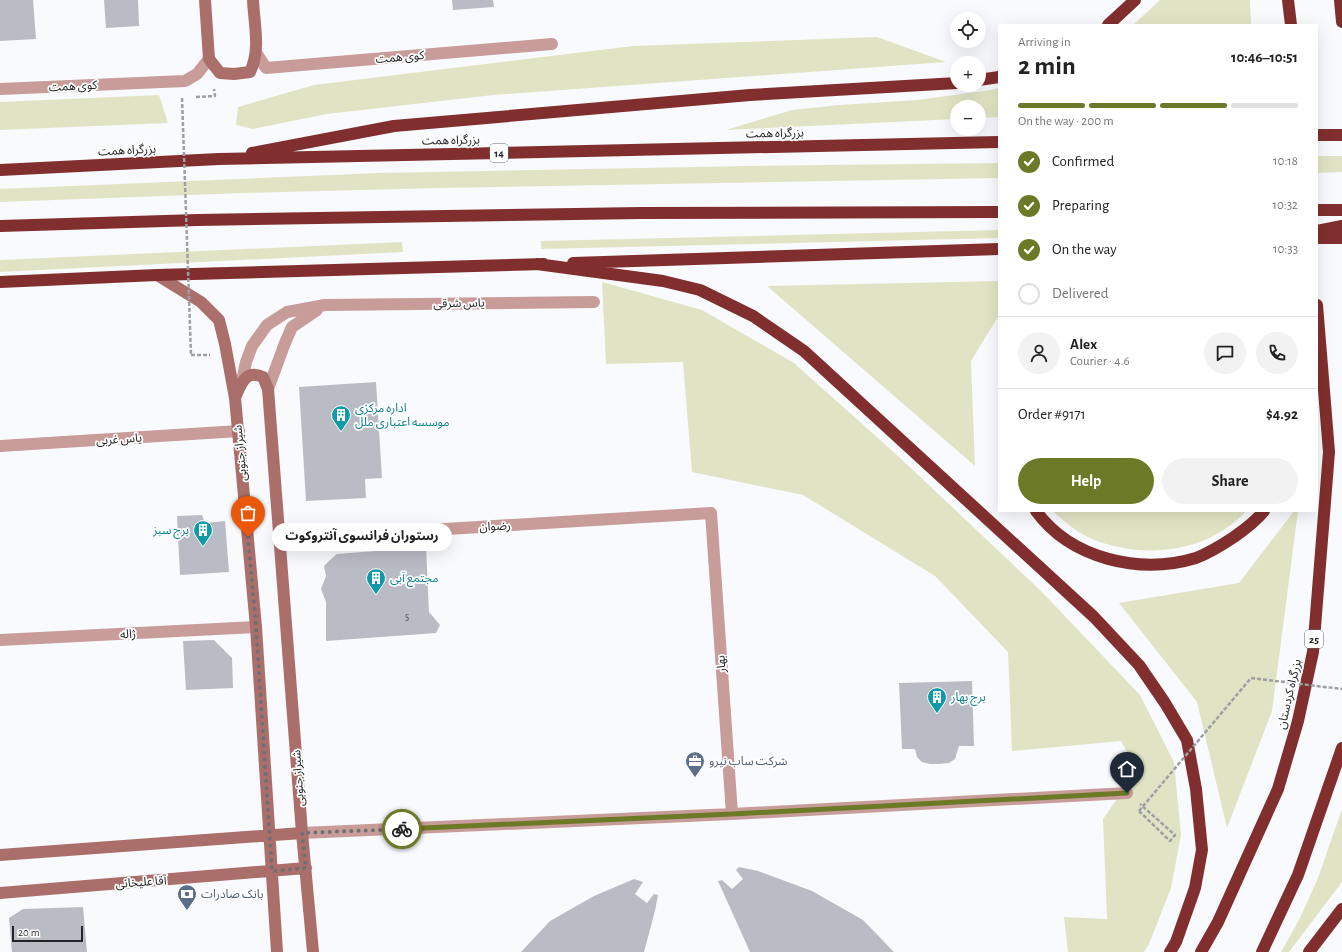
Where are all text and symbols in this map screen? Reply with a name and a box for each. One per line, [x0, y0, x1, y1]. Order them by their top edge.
map controls [950, 12, 986, 136]
button: locate [950, 12, 986, 48]
text: Arriving in [1018, 36, 1071, 49]
street label: کوی همت [375, 49, 426, 66]
text: 10:46–10:51 [1231, 50, 1298, 65]
text: 2 min [1018, 53, 1076, 79]
button: + [950, 56, 986, 92]
street label: کوی همت [48, 79, 99, 94]
button: − [950, 100, 986, 136]
text: On the way · 200 m [1018, 115, 1114, 128]
street label: بزرگراه همت [746, 126, 804, 141]
street label: بزرگراه همت [422, 133, 480, 148]
street label: بزرگراه همت [98, 142, 156, 159]
road number: 14 [490, 144, 508, 162]
icon: check [1018, 151, 1040, 173]
text: Confirmed [1052, 154, 1114, 169]
text: 10:18 [1273, 155, 1298, 168]
icon: check [1018, 195, 1040, 217]
text: Preparing [1052, 198, 1109, 213]
text: 10:32 [1272, 199, 1298, 212]
icon: check [1018, 239, 1040, 261]
text: On the way [1052, 242, 1117, 257]
text: 10:33 [1273, 243, 1298, 256]
text: Delivered [1052, 286, 1109, 301]
street label: یاس شرقی [433, 297, 485, 311]
button: person [1018, 332, 1060, 374]
button: chat [1204, 332, 1246, 374]
button: phone [1256, 332, 1298, 374]
text: Alex [1070, 337, 1097, 352]
text: Courier · 4.6 [1070, 355, 1130, 368]
place label: اداره مرکزی موسسه اعتباری ملل [355, 402, 450, 429]
building icon: اداره مرکزی موسسه اعتباری ملل [330, 404, 352, 432]
text: Order #9171 [1018, 407, 1086, 422]
text: $4.92 [1266, 407, 1298, 422]
street label: شیراز جنوبی [232, 424, 249, 482]
street label: یاس غربی [96, 431, 143, 448]
button: Help [1018, 458, 1154, 504]
button: Share [1162, 458, 1298, 504]
pin [231, 496, 265, 537]
icon: bag [237, 502, 259, 524]
building icon: برج سبز [192, 519, 214, 547]
street label: رضوان [479, 519, 511, 534]
callout: رستوران فرانسوی آنتروکوت [272, 523, 452, 551]
place label: برج سبز [152, 524, 189, 539]
text: رستوران فرانسوی آنتروکوت [285, 530, 439, 543]
building icon: مجتمع آبی [365, 567, 387, 595]
place label: مجتمع آبی [390, 572, 439, 587]
house number: 5 [405, 612, 409, 622]
street label: ژاله [120, 628, 136, 641]
road number: 25 [1305, 630, 1323, 648]
street label: بهار [714, 655, 729, 674]
street label: بزرگراه کردستان [1275, 658, 1304, 730]
building icon: برج بهار [926, 686, 948, 714]
place label: برج بهار [950, 691, 986, 706]
street label: شیراز جنوبی [290, 749, 307, 807]
office icon: شرکت ساب نیرو [684, 750, 706, 778]
pin [1110, 752, 1144, 793]
place label: شرکت ساب نیرو [709, 755, 787, 768]
icon: home [1116, 758, 1138, 780]
courier [382, 809, 422, 849]
icon: bike [391, 818, 413, 840]
street label: آقا علیخانی [115, 874, 167, 891]
bank icon: بانک صادرات [176, 883, 198, 911]
place label: بانک صادرات [201, 888, 264, 901]
scale bar [12, 924, 83, 943]
text: 20 m [18, 927, 39, 938]

